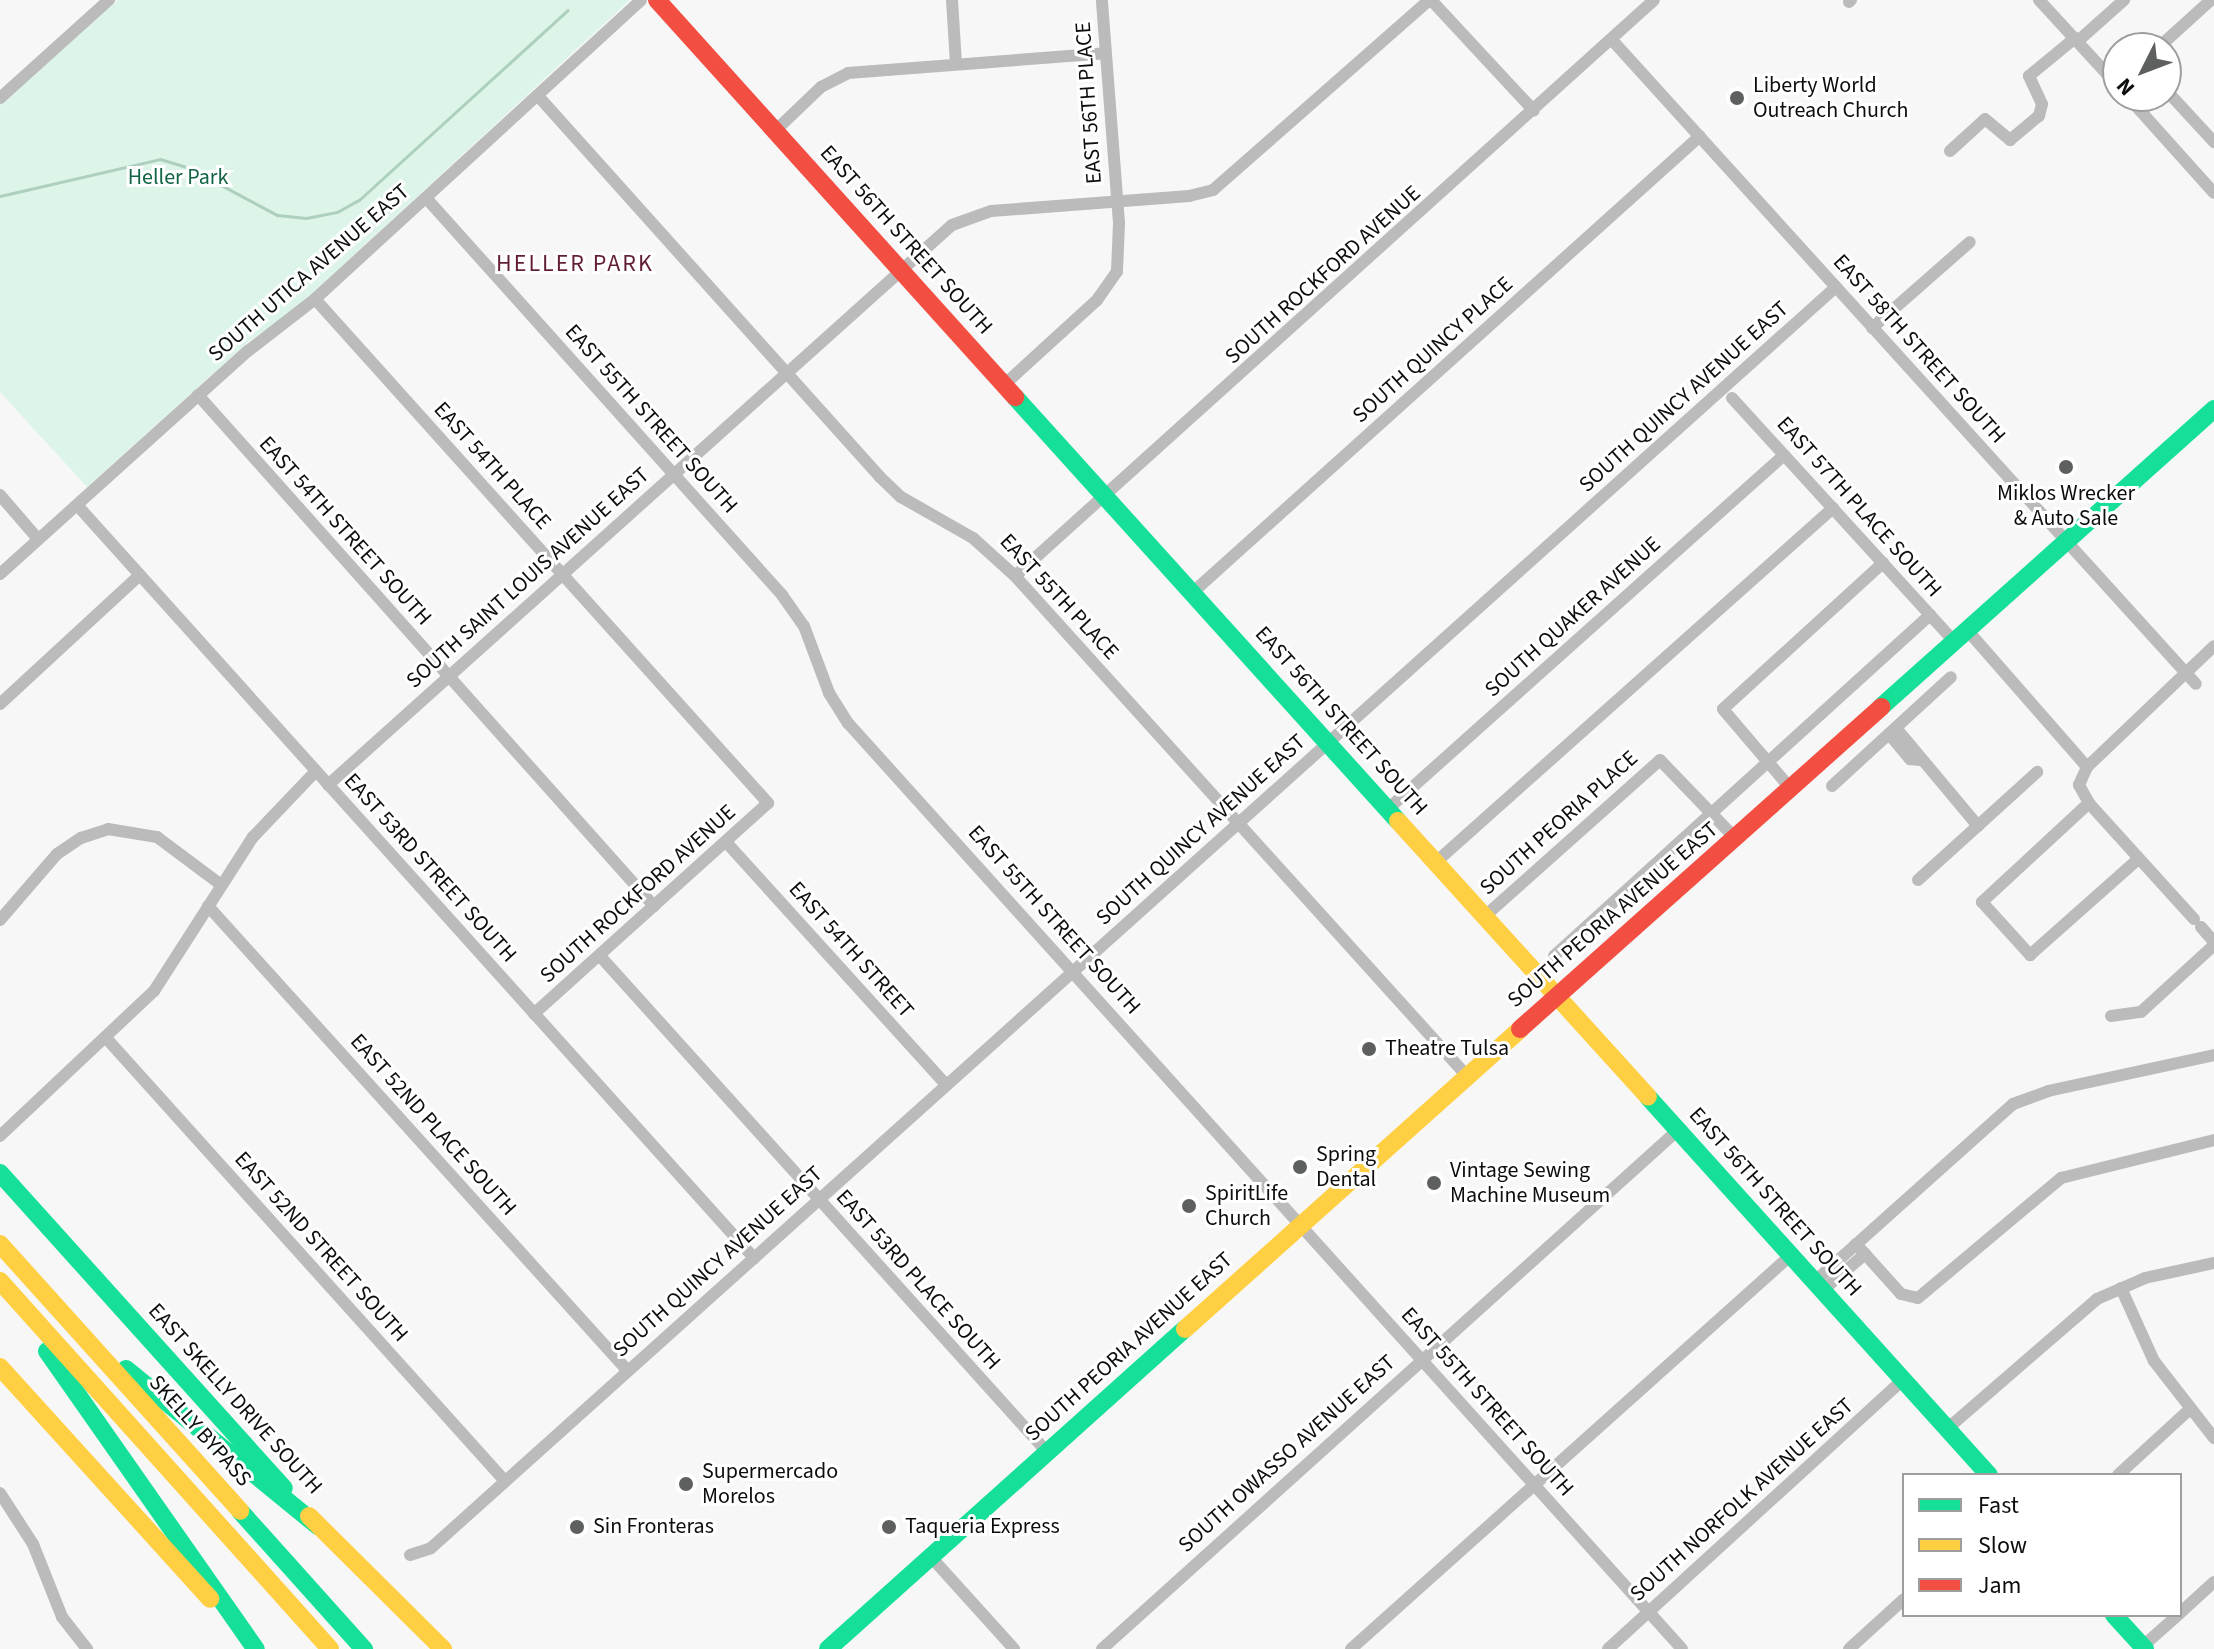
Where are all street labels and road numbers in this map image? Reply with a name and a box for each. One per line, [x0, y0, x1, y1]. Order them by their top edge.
street label: EAST 56TH PLACE [1070, 21, 1108, 185]
street label: EAST 56TH STREET SOUTH [814, 140, 998, 340]
street label: SOUTH UTICA AVENUE EAST [203, 179, 415, 367]
street label: SOUTH ROCKFORD AVENUE [1220, 180, 1426, 370]
street label: EAST 58TH STREET SOUTH [1827, 249, 2011, 449]
street label: SOUTH QUINCY PLACE [1348, 271, 1518, 429]
street label: SOUTH QUINCY AVENUE EAST [1574, 296, 1794, 498]
street label: EAST 55TH STREET SOUTH [559, 319, 743, 519]
street label: EAST 54TH PLACE [428, 397, 556, 535]
street label: EAST 57TH PLACE SOUTH [1771, 411, 1947, 603]
street label: EAST 54TH STREET SOUTH [253, 431, 437, 631]
street label: SOUTH SAINT LOUIS AVENUE EAST [401, 462, 655, 694]
street label: EAST 55TH PLACE [994, 529, 1124, 665]
street label: SOUTH QUAKER AVENUE [1480, 531, 1666, 703]
street label: EAST 56TH STREET SOUTH [1249, 621, 1433, 821]
street label: SOUTH QUINCY AVENUE EAST [1091, 729, 1311, 931]
street label: SOUTH PEORIA PLACE [1475, 745, 1643, 901]
street label: EAST 53RD STREET SOUTH [338, 768, 522, 968]
street label: SOUTH ROCKFORD AVENUE [535, 799, 741, 989]
street label: SOUTH PEORIA AVENUE EAST [1502, 816, 1724, 1014]
street label: EAST 55TH STREET SOUTH [962, 820, 1146, 1020]
street label: EAST 54TH STREET [783, 876, 919, 1024]
street label: EAST 52ND PLACE SOUTH [344, 1029, 522, 1221]
street label: EAST 56TH STREET SOUTH [1683, 1102, 1867, 1302]
street label: EAST 52ND STREET SOUTH [229, 1146, 413, 1348]
street label: SOUTH QUINCY AVENUE EAST [608, 1161, 828, 1363]
street label: EAST 53RD PLACE SOUTH [830, 1184, 1006, 1376]
street label: SOUTH PEORIA AVENUE EAST [1020, 1247, 1238, 1447]
street label: EAST SKELLY DRIVE SOUTH [142, 1298, 328, 1500]
street label: EAST 55TH STREET SOUTH [1395, 1302, 1579, 1502]
street label: SOUTH OWASSO AVENUE EAST [1173, 1350, 1401, 1558]
street label: SKELLY BYPASS [143, 1370, 257, 1492]
street label: SOUTH NORFOLK AVENUE EAST [1625, 1393, 1859, 1607]

